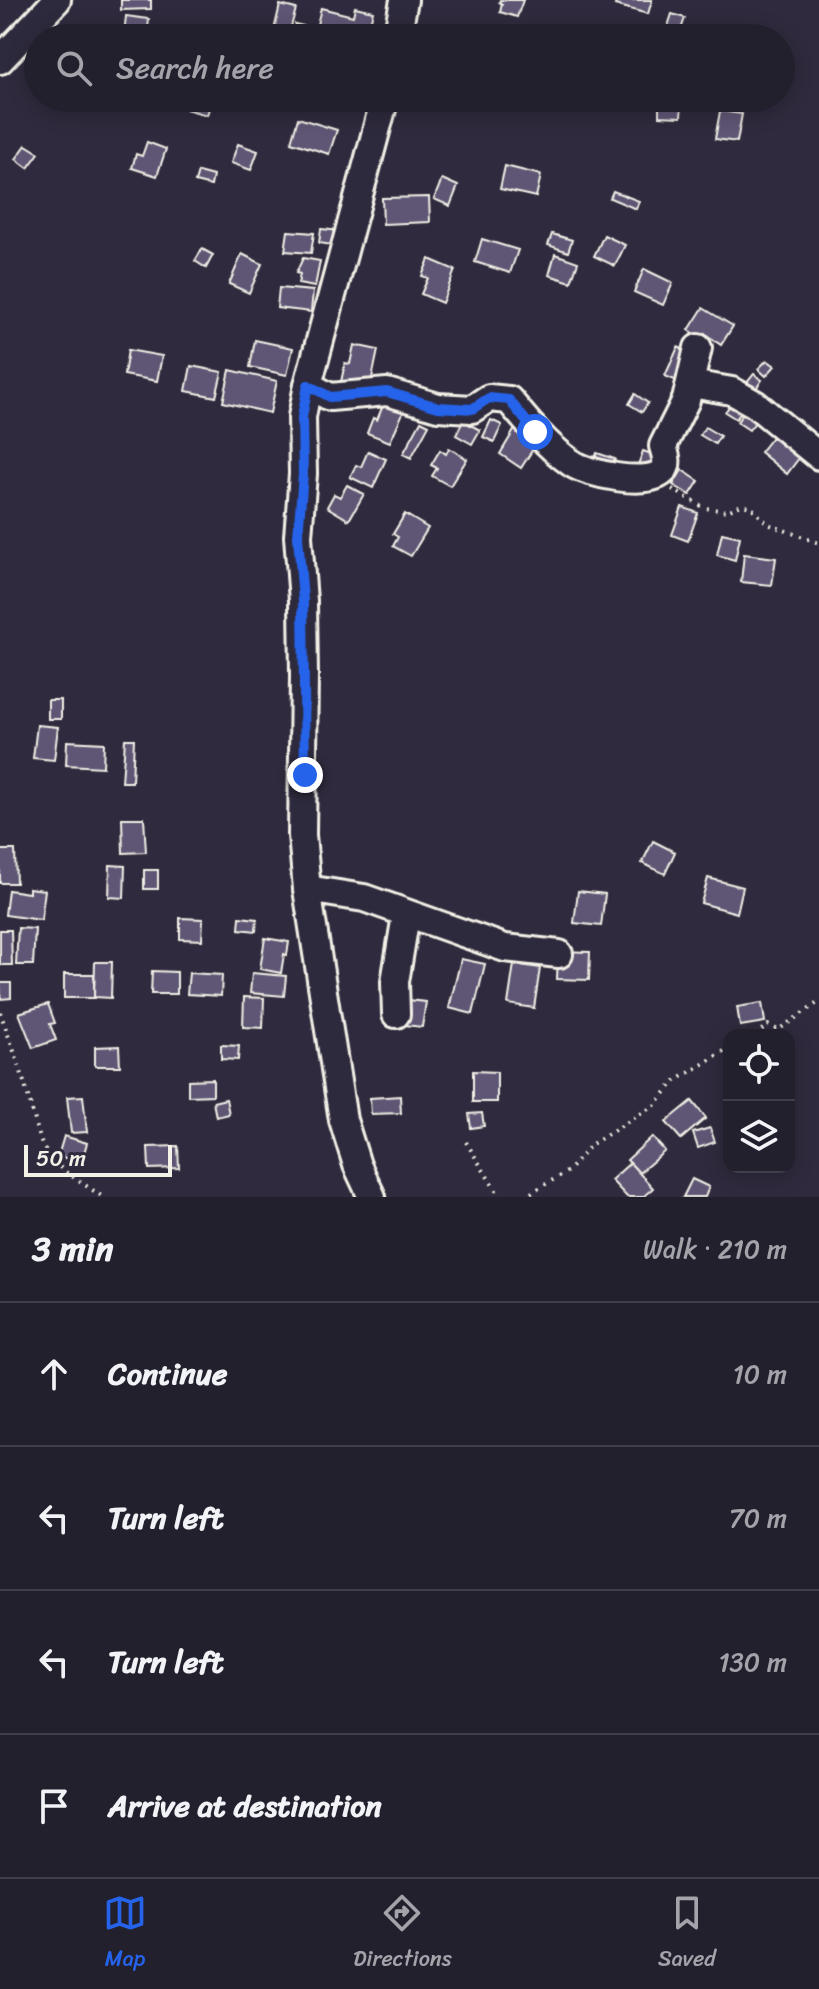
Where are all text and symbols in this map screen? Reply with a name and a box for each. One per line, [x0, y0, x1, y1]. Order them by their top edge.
search box [24, 24, 795, 112]
text: Search here [116, 41, 274, 95]
icon: search [52, 46, 96, 90]
route start [517, 414, 553, 450]
route end [287, 757, 323, 793]
map controls [723, 1029, 795, 1173]
button: locate [723, 1029, 795, 1101]
button: layers [723, 1101, 795, 1173]
text: 50 m [36, 1139, 86, 1178]
scale bar [24, 1141, 172, 1177]
text: 3 min [32, 1219, 113, 1279]
text: Walk · 210 m [643, 1226, 787, 1272]
text: Continue [108, 1347, 227, 1401]
text: 10 m [733, 1351, 787, 1397]
icon: ahead [32, 1352, 76, 1396]
text: Turn left [108, 1491, 224, 1545]
text: 70 m [729, 1495, 787, 1541]
icon: left [32, 1496, 76, 1540]
text: Turn left [108, 1635, 224, 1689]
text: 130 m [718, 1639, 787, 1685]
icon: left [32, 1640, 76, 1684]
text: Arrive at destination [108, 1779, 382, 1833]
icon: arrive [32, 1784, 76, 1828]
tab: Map [103, 1891, 147, 1978]
tab: Directions [353, 1891, 452, 1978]
tab: Saved [658, 1891, 716, 1978]

